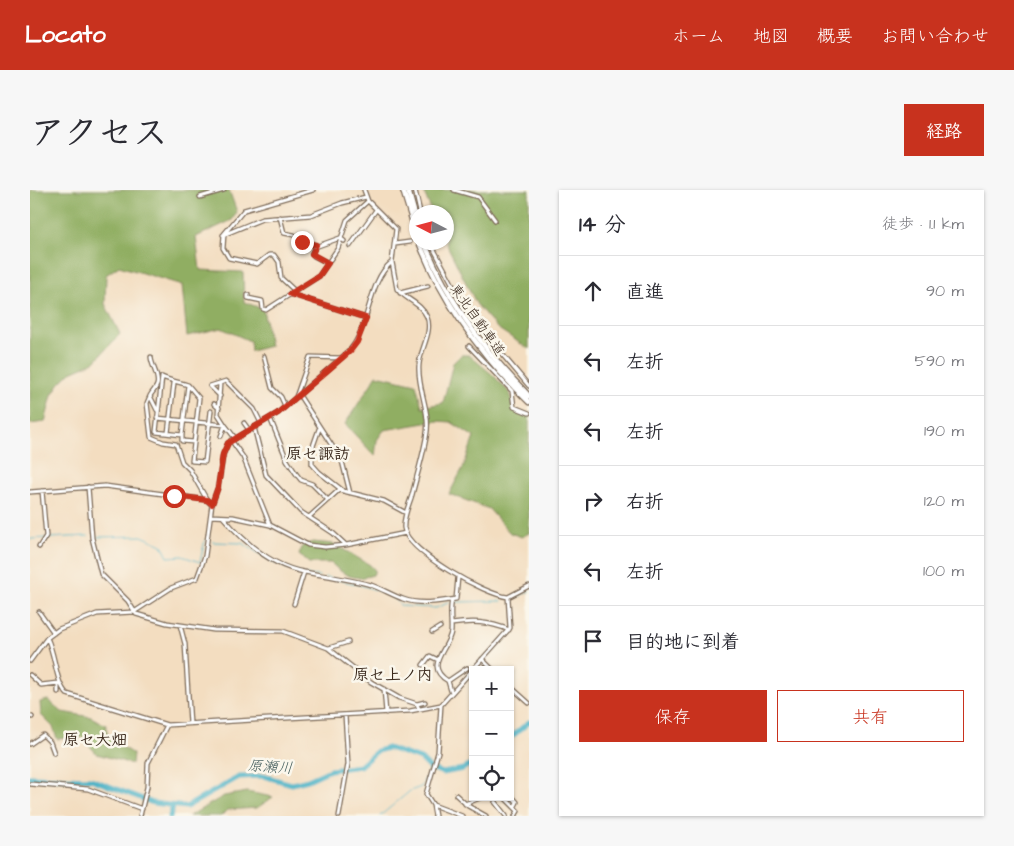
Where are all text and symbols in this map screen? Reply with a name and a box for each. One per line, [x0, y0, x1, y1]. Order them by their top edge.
text: Locato [25, 18, 106, 52]
text: ホーム [672, 24, 725, 49]
text: 地図 [753, 24, 789, 49]
text: 概要 [817, 24, 853, 49]
text: お問い合わせ [881, 24, 989, 49]
button: 経路 [904, 104, 984, 156]
text: アクセス [30, 109, 168, 158]
north arrow [409, 205, 454, 250]
text: 14 分 [579, 210, 625, 239]
text: 徒歩 · 1.1 km [882, 213, 964, 235]
route end [291, 231, 314, 254]
icon: ahead [579, 277, 607, 305]
text: 直進 [626, 279, 664, 306]
street label: 東北自動車道 [445, 280, 509, 360]
text: 90 m [926, 280, 964, 302]
icon: left [579, 347, 607, 375]
text: 左折 [626, 349, 664, 376]
text: 590 m [915, 350, 964, 372]
icon: left [579, 417, 607, 445]
text: 左折 [626, 419, 664, 446]
text: 190 m [924, 420, 964, 442]
district label: 原セ諏訪 [286, 443, 350, 465]
route start [163, 485, 186, 508]
icon: right [579, 487, 607, 515]
text: 右折 [626, 489, 664, 516]
text: 120 m [924, 490, 964, 512]
icon: left [579, 557, 607, 585]
text: 左折 [626, 559, 664, 586]
text: 100 m [923, 560, 964, 582]
icon: arrive [579, 627, 607, 655]
text: 目的地に到着 [626, 629, 740, 656]
district label: 原セ上ノ内 [353, 664, 433, 686]
map controls [469, 666, 514, 801]
button: + [469, 666, 514, 711]
button: 保存 [579, 690, 767, 742]
button: 共有 [777, 690, 964, 742]
button: − [469, 711, 514, 756]
district label: 原セ大畑 [63, 729, 127, 751]
water label: 原瀬川 [247, 755, 293, 779]
button: locate [469, 756, 514, 801]

